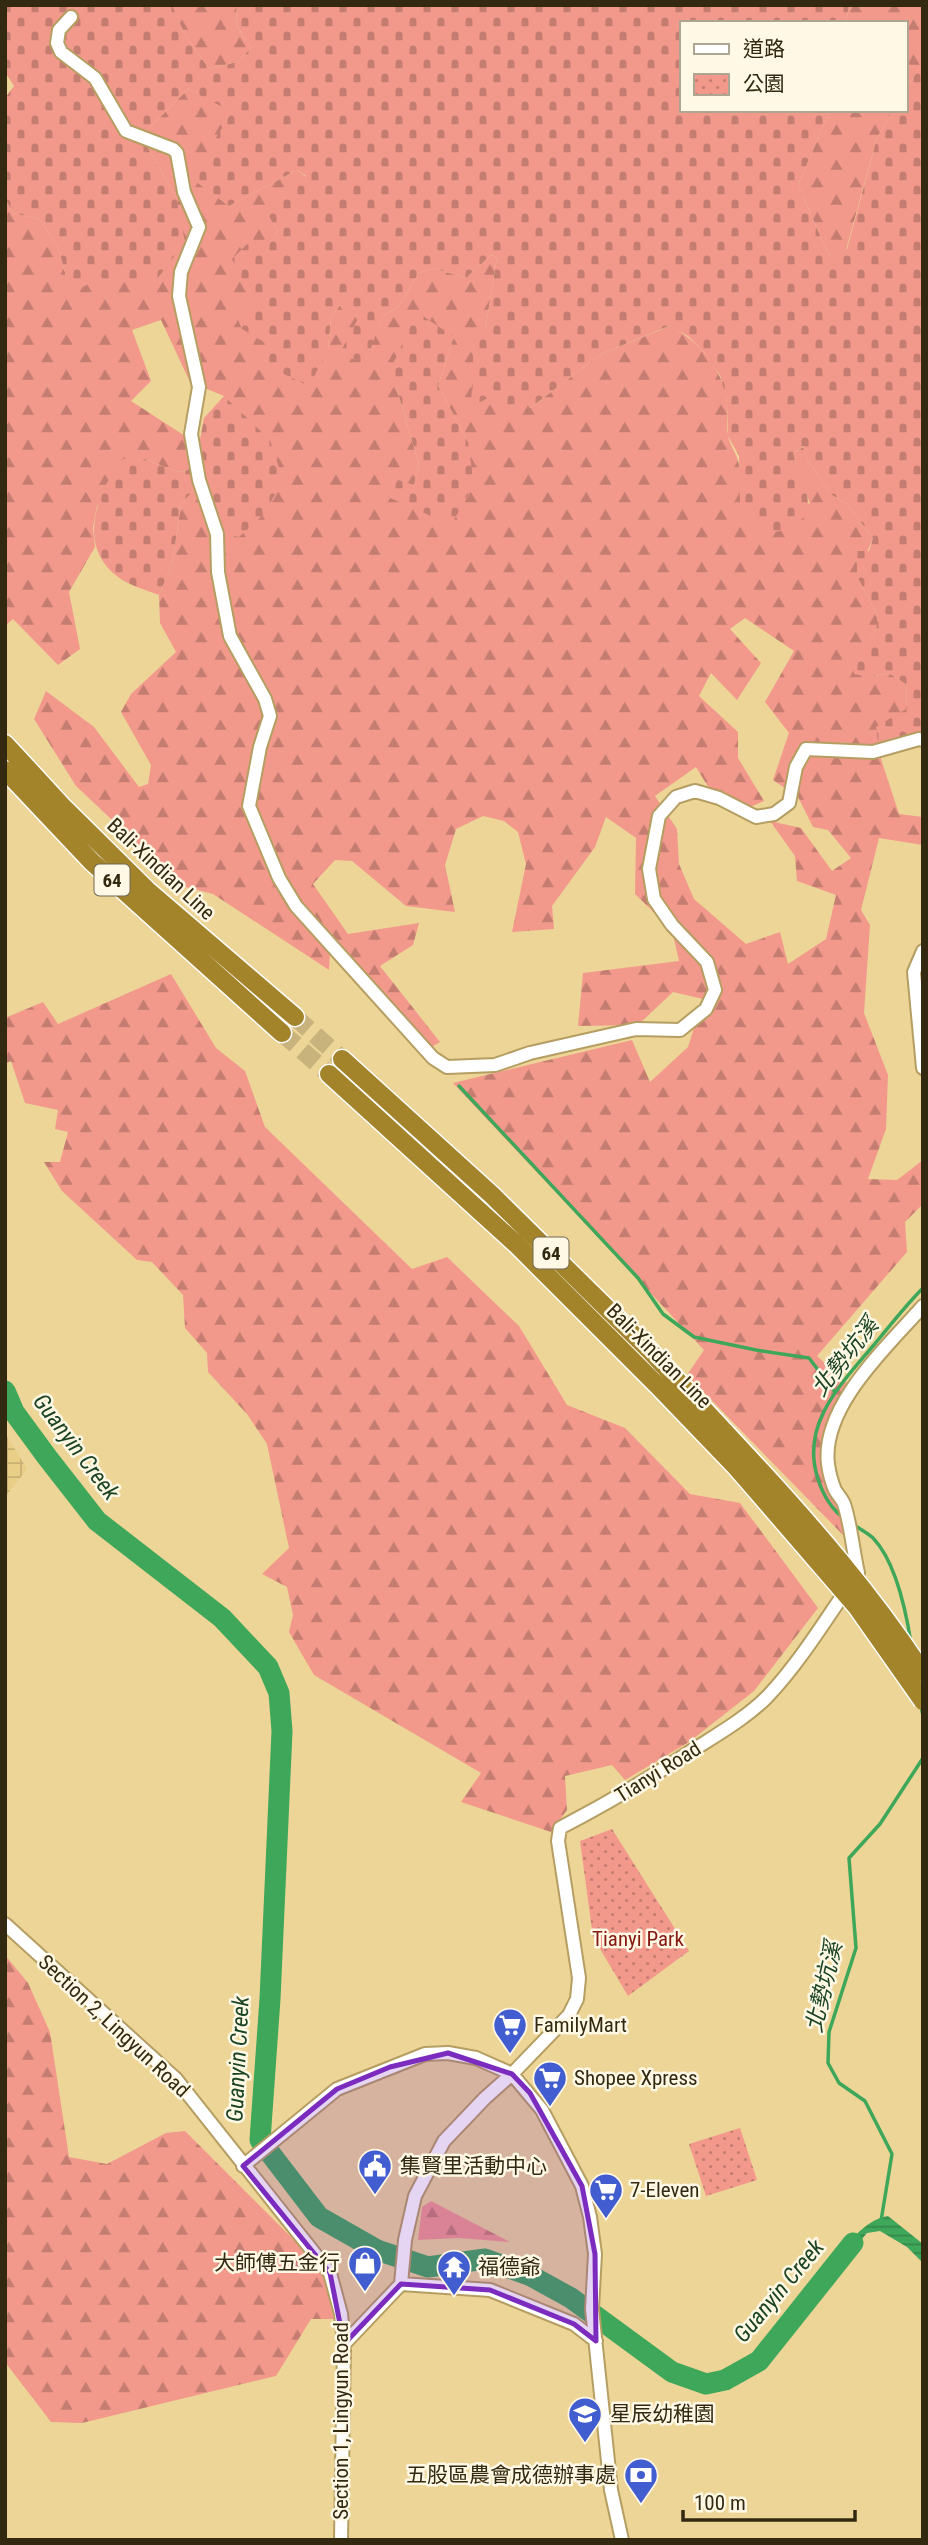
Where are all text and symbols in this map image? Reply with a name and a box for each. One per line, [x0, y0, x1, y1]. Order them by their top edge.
legend [680, 21, 907, 112]
text: 道路 [743, 37, 785, 61]
text: 公園 [743, 72, 785, 96]
street label: Bali-Xindian Line [102, 813, 220, 925]
road number: 64 [94, 864, 130, 895]
road number: 64 [534, 1238, 568, 1268]
street label: Bali-Xindian Line [602, 1299, 716, 1413]
water label: 北勢坑溪 [806, 1310, 886, 1402]
water label: Guanyin Creek [27, 1389, 125, 1506]
street label: Tianyi Road [611, 1736, 705, 1808]
park label: Tianyi Park [592, 1927, 684, 1951]
water label: 北勢坑溪 [800, 1936, 848, 2035]
street label: Section 2, Lingyun Road [34, 1950, 194, 2102]
water label: Guanyin Creek [221, 1994, 255, 2123]
supermarket icon: FamilyMart [491, 2006, 529, 2055]
place label: FamilyMart [534, 2013, 627, 2037]
supermarket icon: Shopee Xpress [531, 2059, 569, 2108]
place label: Shopee Xpress [574, 2066, 698, 2090]
public building icon: 集賢里活動中心 [356, 2147, 394, 2196]
place label: 集賢里活動中心 [400, 2154, 547, 2178]
supermarket icon: 7-Eleven [587, 2171, 625, 2220]
place label: 7-Eleven [630, 2178, 699, 2202]
water label: Guanyin Creek [728, 2233, 830, 2348]
shop icon: 大師傅五金行 [346, 2244, 384, 2293]
temple icon: 福德爺 [435, 2248, 473, 2297]
place label: 大師傅五金行 [214, 2251, 340, 2275]
place label: 福德爺 [478, 2255, 541, 2279]
street label: Section 1, Lingyun Road [329, 2322, 353, 2520]
school or university icon: 星辰幼稚園 [566, 2395, 604, 2444]
place label: 星辰幼稚園 [610, 2402, 715, 2426]
bank icon: 五股區農會成德辦事處 [622, 2456, 660, 2505]
place label: 五股區農會成德辦事處 [406, 2463, 616, 2487]
scale bar [683, 2478, 855, 2522]
text: 100 m [694, 2491, 746, 2515]

